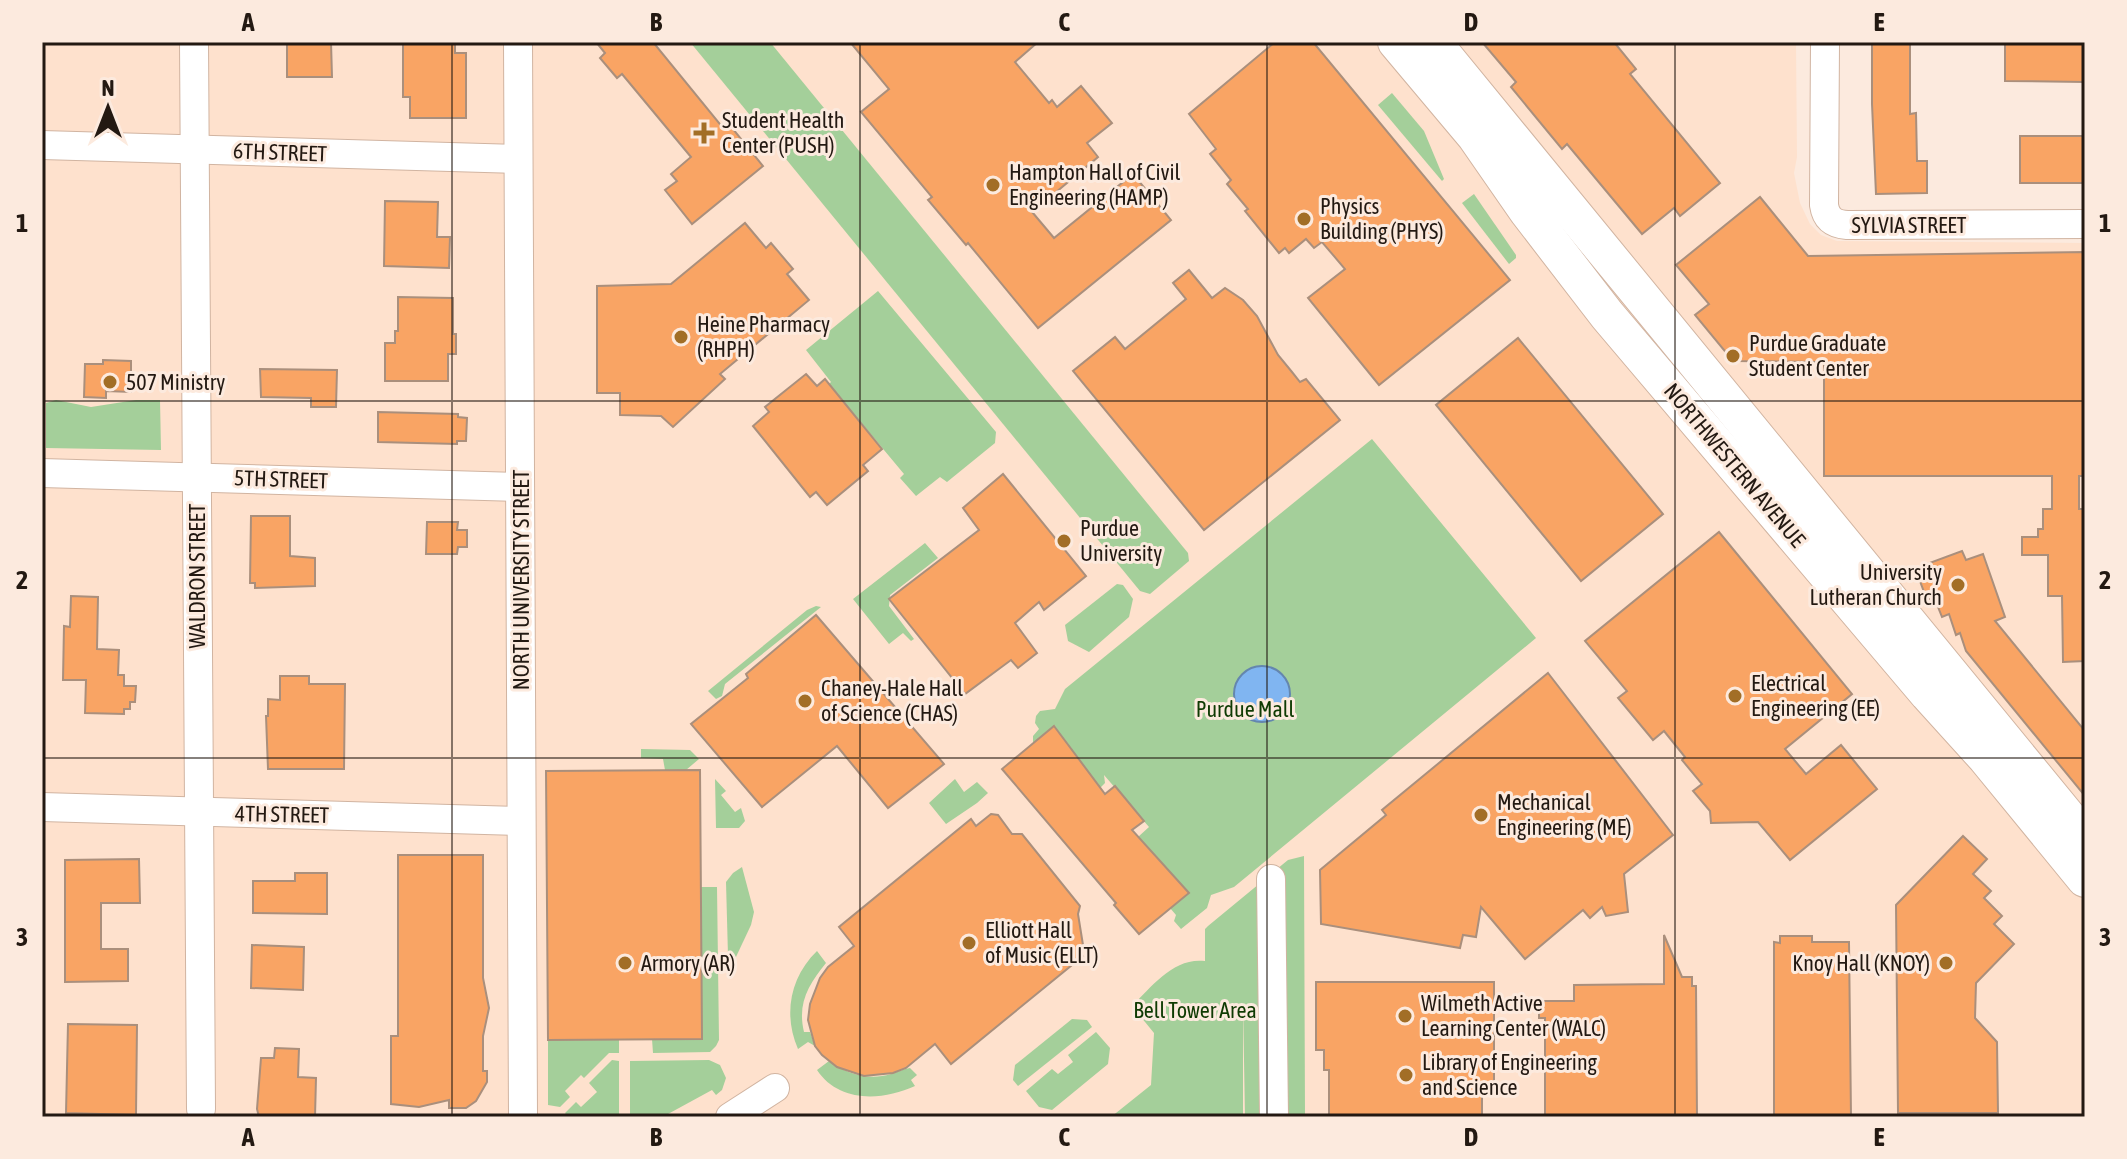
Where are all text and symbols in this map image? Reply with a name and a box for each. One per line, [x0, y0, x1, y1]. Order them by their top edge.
text: A [241, 7, 255, 37]
text: B [650, 7, 663, 37]
text: C [1058, 7, 1070, 37]
text: D [1464, 7, 1478, 37]
text: E [1873, 7, 1885, 37]
north arrow [68, 68, 148, 148]
text: N [102, 75, 114, 101]
place label: Student Health Center (PUSH) [722, 107, 844, 158]
marker: Student Health Center (PUSH) [693, 122, 715, 144]
street label: 6TH STREET [233, 137, 328, 167]
place label: Hampton Hall of Civil Engineering (HAMP) [1009, 159, 1181, 210]
marker: Hampton Hall of Civil Engineering (HAMP) [984, 176, 1002, 194]
place label: Physics Building (PHYS) [1320, 193, 1444, 244]
text: 1 [16, 208, 28, 238]
text: 1 [2099, 208, 2111, 238]
marker: Physics Building (PHYS) [1295, 210, 1313, 228]
street label: SYLVIA STREET [1852, 212, 1967, 238]
place label: Heine Pharmacy (RHPH) [697, 311, 830, 362]
marker: Heine Pharmacy (RHPH) [672, 328, 690, 346]
place label: Purdue Graduate Student Center [1749, 330, 1886, 381]
marker: Purdue Graduate Student Center [1724, 347, 1742, 365]
place label: 507 Ministry [126, 369, 225, 395]
marker: 507 Ministry [101, 373, 119, 391]
street label: NORTHWESTERN AVENUE [1659, 378, 1811, 553]
street label: 5TH STREET [234, 464, 329, 494]
street label: NORTH UNIVERSITY STREET [508, 469, 534, 690]
street label: WALDRON STREET [184, 503, 210, 649]
place label: Purdue University [1080, 515, 1162, 566]
marker: Purdue University [1055, 532, 1073, 550]
place label: University Lutheran Church [1809, 559, 1942, 610]
text: 2 [16, 565, 28, 595]
text: 2 [2099, 565, 2111, 595]
marker: University Lutheran Church [1949, 576, 1967, 594]
place label: Electrical Engineering (EE) [1751, 670, 1880, 721]
place label: Chaney-Hale Hall of Science (CHAS) [821, 675, 963, 726]
marker: Electrical Engineering (EE) [1726, 687, 1744, 705]
marker: Chaney-Hale Hall of Science (CHAS) [796, 692, 814, 710]
park label: Purdue Mall [1196, 696, 1294, 722]
place label: Mechanical Engineering (ME) [1497, 789, 1631, 840]
street label: 4TH STREET [235, 800, 330, 828]
marker: Mechanical Engineering (ME) [1472, 806, 1490, 824]
place label: Elliott Hall of Music (ELLT) [985, 917, 1098, 968]
text: 3 [16, 922, 28, 952]
text: 3 [2099, 922, 2111, 952]
marker: Elliott Hall of Music (ELLT) [960, 934, 978, 952]
place label: Armory (AR) [641, 950, 735, 976]
place label: Knoy Hall (KNOY) [1792, 950, 1930, 976]
marker: Armory (AR) [616, 954, 634, 972]
marker: Knoy Hall (KNOY) [1937, 954, 1955, 972]
place label: Wilmeth Active Learning Center (WALC) [1421, 990, 1606, 1041]
park label: Bell Tower Area [1133, 997, 1257, 1023]
marker: Wilmeth Active Learning Center (WALC) [1396, 1007, 1414, 1025]
place label: Library of Engineering and Science [1422, 1049, 1598, 1100]
marker: Library of Engineering and Science [1397, 1066, 1415, 1084]
text: A [241, 1122, 255, 1152]
text: B [650, 1122, 663, 1152]
text: C [1058, 1122, 1070, 1152]
text: D [1464, 1122, 1478, 1152]
text: E [1873, 1122, 1885, 1152]

